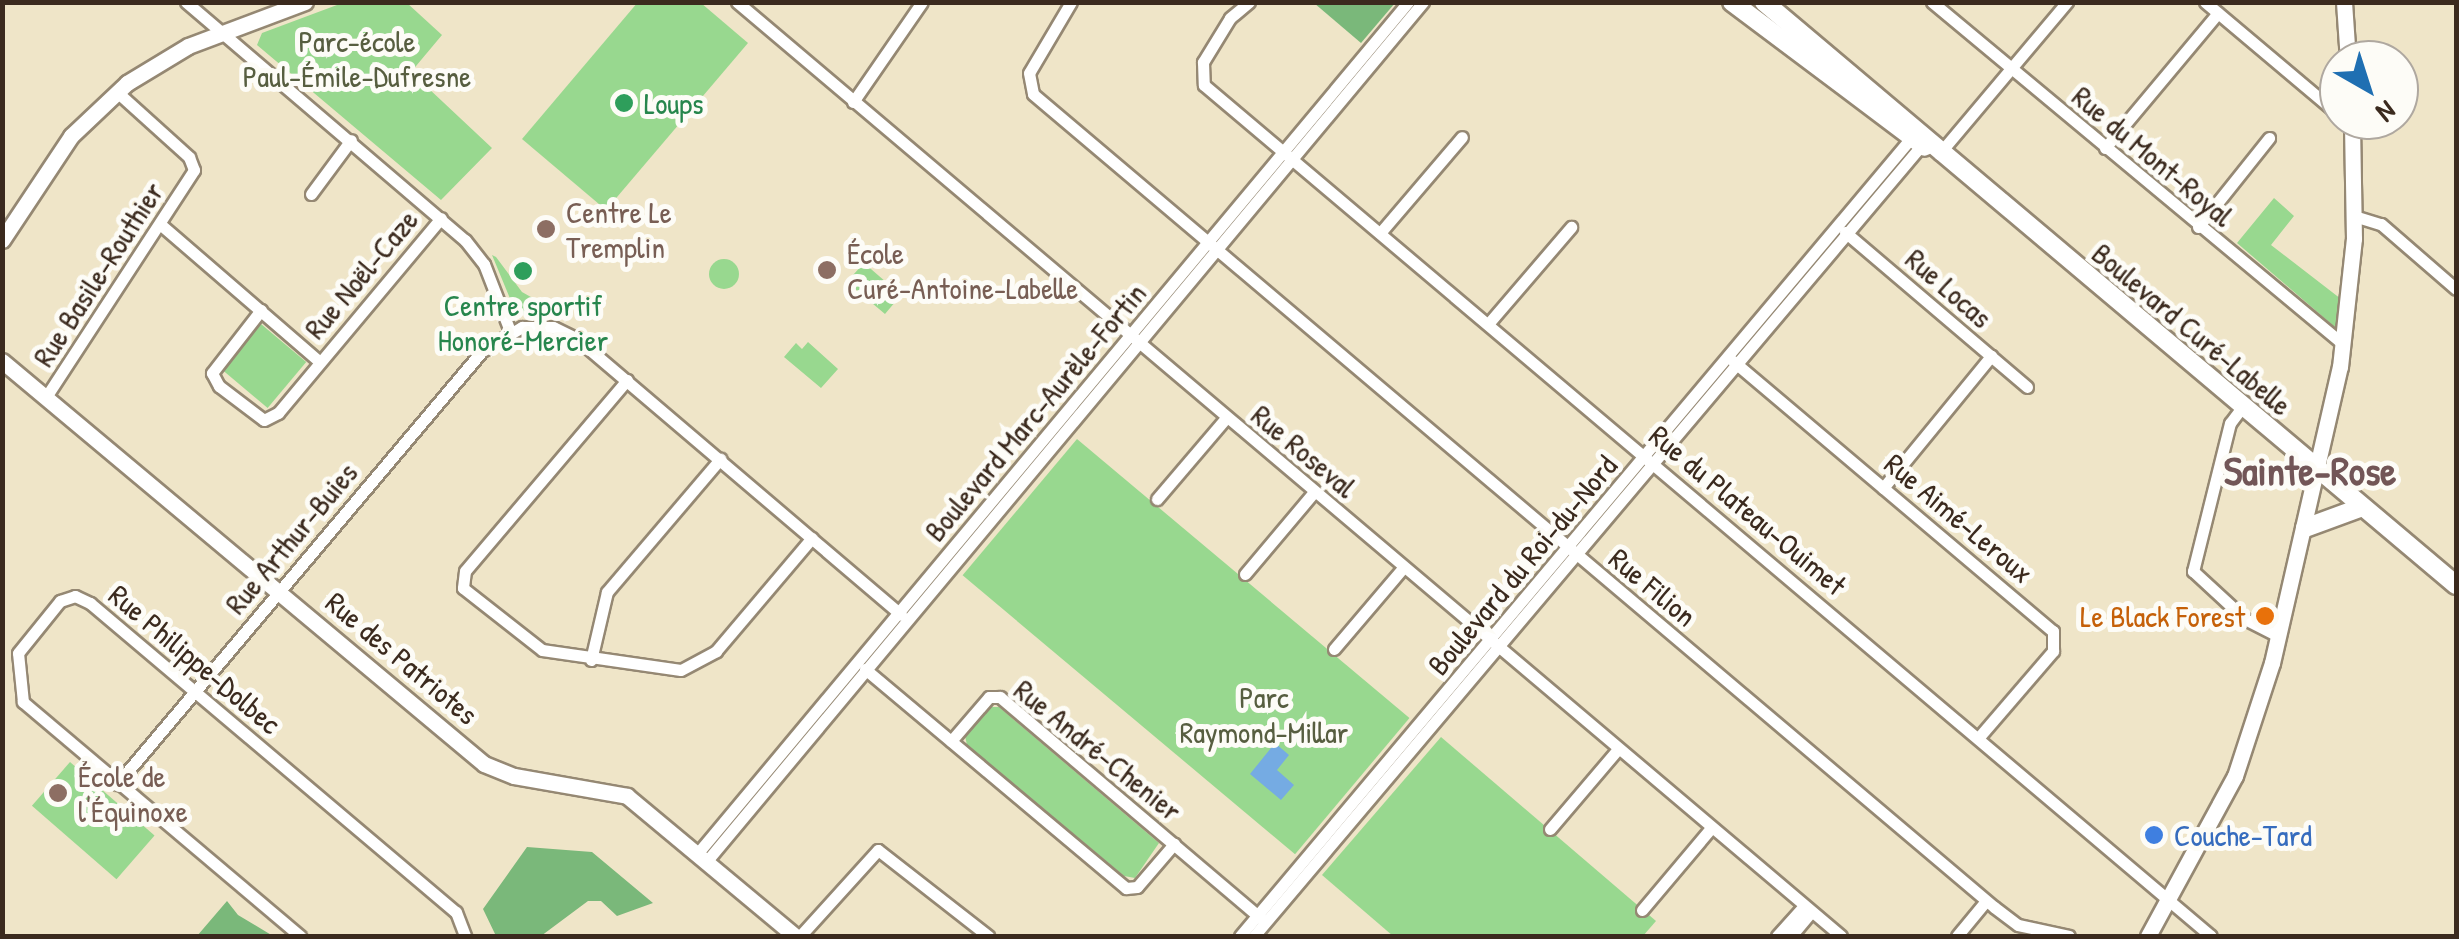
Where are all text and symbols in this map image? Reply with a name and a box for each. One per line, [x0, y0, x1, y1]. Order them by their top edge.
park label: Parc-école Paul-Émile-Dufresne [243, 23, 471, 94]
north arrow [2319, 40, 2419, 140]
street label: Rue du Mont-Royal [2065, 78, 2241, 234]
place label: Loups [644, 85, 704, 121]
marker: Loups [613, 92, 635, 114]
text: N [2369, 92, 2404, 131]
street label: Rue Basile-Routhier [25, 175, 171, 373]
place label: Centre Le Tremplin [566, 194, 672, 264]
street label: Rue Noël-Caze [297, 202, 425, 346]
marker: Centre Le Tremplin [535, 218, 557, 240]
place label: École Curé-Antoine-Labelle [847, 235, 1078, 306]
street label: Boulevard Curé-Labelle [2085, 235, 2299, 423]
street label: Rue Locas [1898, 241, 2000, 335]
marker: École Curé-Antoine-Labelle [816, 259, 838, 281]
marker: Centre sportif Honoré-Mercier [512, 260, 534, 282]
street label: Boulevard Marc-Aurèle-Fortin [917, 276, 1153, 548]
place label: Centre sportif Honoré-Mercier [438, 287, 608, 358]
street label: Rue Roseval [1244, 397, 1364, 505]
street label: Rue du Plateau-Ouimet [1642, 417, 1854, 603]
street label: Rue Aimé-Leroux [1878, 446, 2040, 590]
district label: Sainte-Rose [2224, 446, 2396, 494]
street label: Boulevard du Roi-du-Nord [1420, 448, 1624, 682]
street label: Rue Arthur-Buies [217, 455, 365, 621]
street label: Rue Filion [1602, 540, 1704, 634]
street label: Rue Philippe-Dolbec [102, 577, 288, 741]
street label: Rue des Patriotes [319, 584, 485, 732]
place label: Le Black Forest [2080, 598, 2245, 634]
marker: Le Black Forest [2254, 605, 2276, 627]
street label: Rue André-Chenier [1007, 672, 1189, 828]
park label: Parc Raymond-Millar [1180, 679, 1348, 750]
place label: École de l'Équinoxe [78, 758, 188, 828]
marker: École de l'Équinoxe [47, 782, 69, 804]
place label: Couche-Tard [2174, 817, 2312, 853]
marker: Couche-Tard [2143, 824, 2165, 846]

